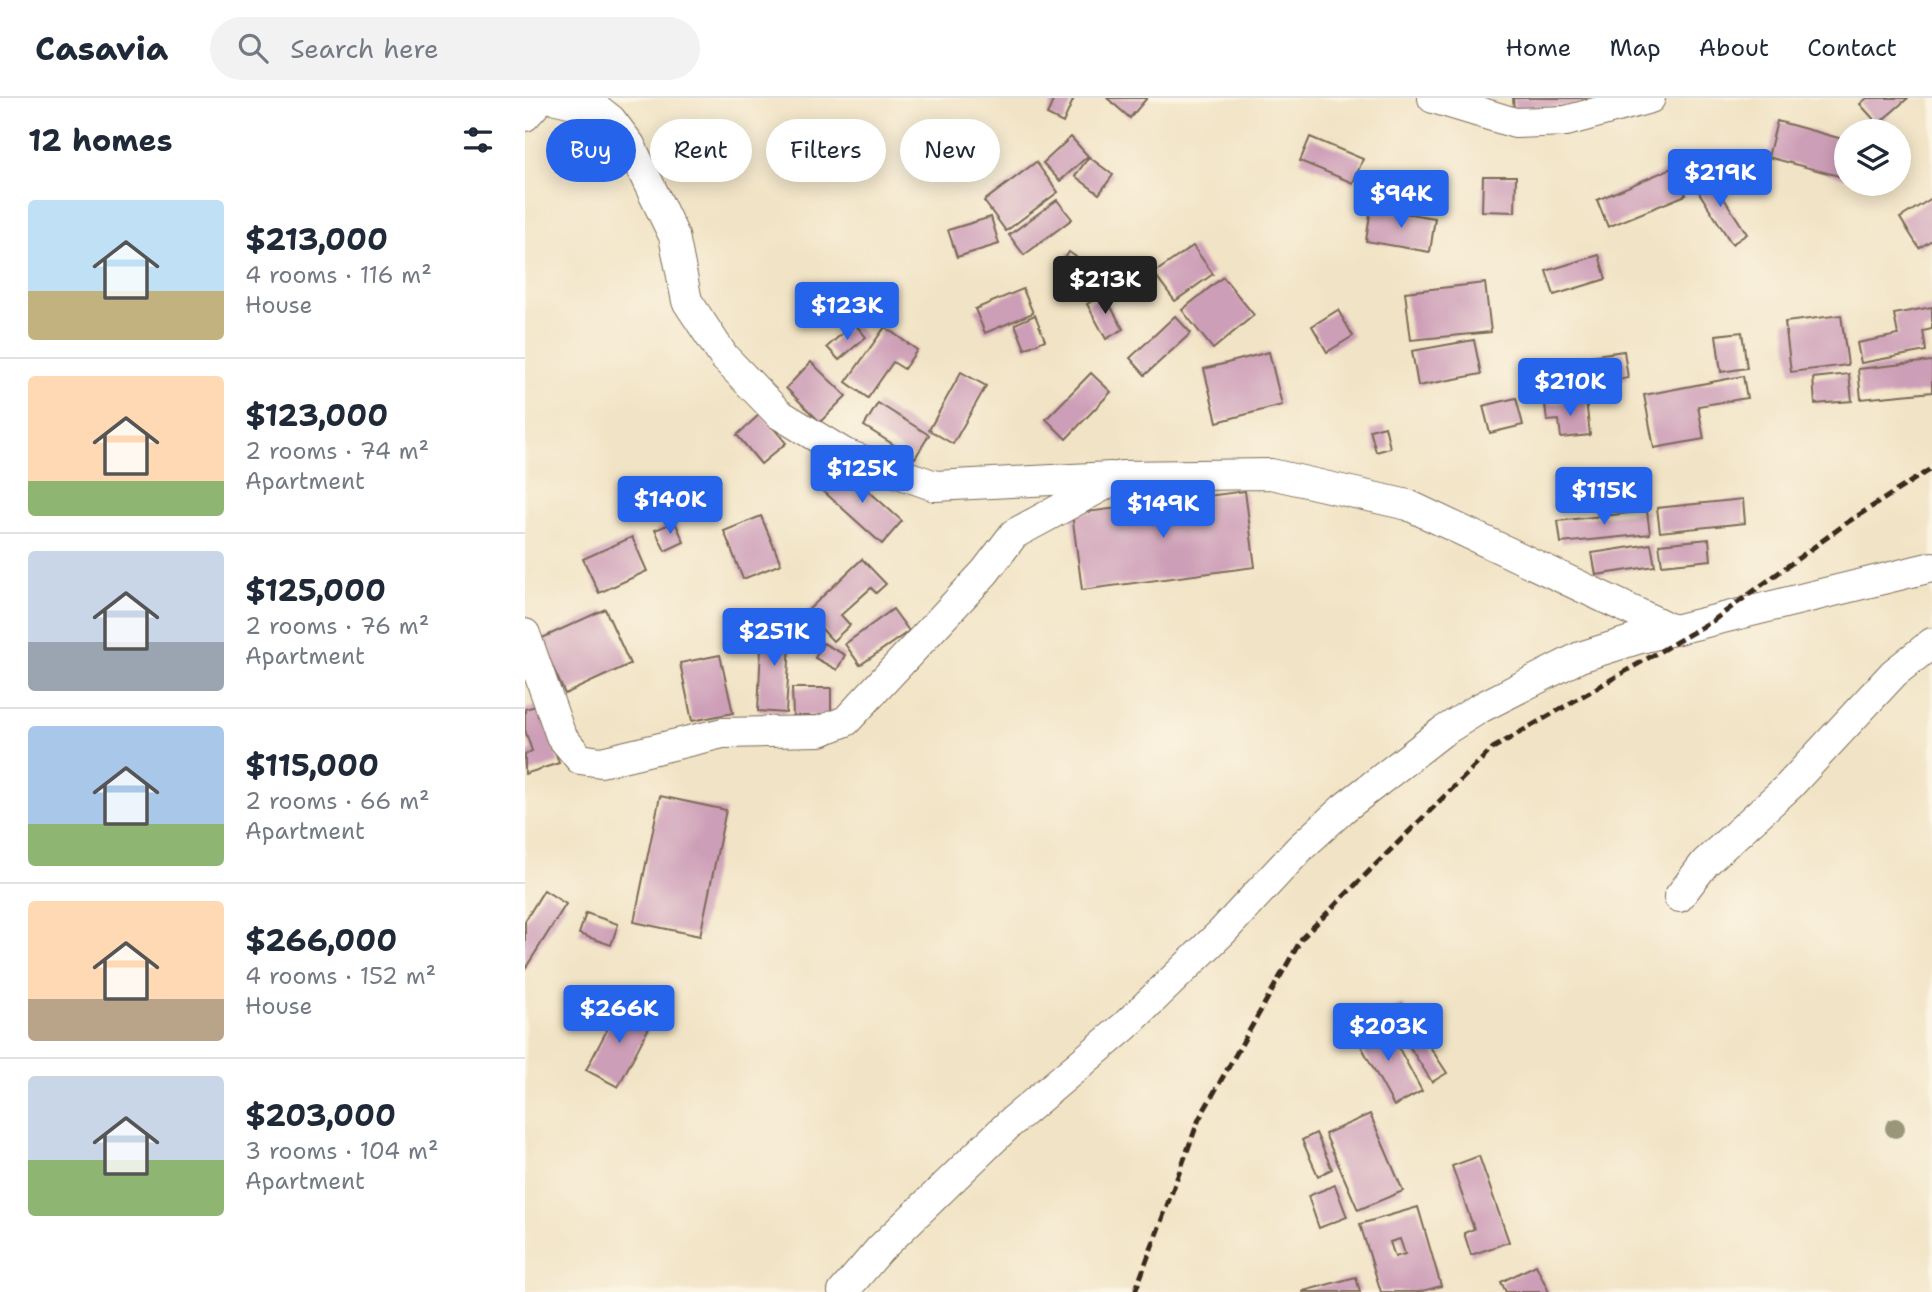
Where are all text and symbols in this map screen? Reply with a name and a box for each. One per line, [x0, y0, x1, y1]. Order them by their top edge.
search box [210, 17, 700, 80]
text: Casavia [35, 26, 168, 71]
icon: search [234, 29, 272, 67]
text: Search here [290, 31, 439, 66]
text: Home [1505, 32, 1571, 64]
text: Map [1609, 32, 1661, 64]
text: About [1699, 32, 1769, 64]
text: Contact [1807, 32, 1897, 64]
chip: Buy [546, 119, 636, 182]
chip: Rent [650, 119, 752, 182]
chip: Filters [766, 119, 886, 182]
chip: New [900, 119, 1000, 182]
map controls [1834, 119, 1911, 196]
button: layers [1834, 119, 1911, 196]
text: 12 homes [28, 120, 172, 161]
icon: filters [459, 121, 497, 159]
pin: $219K [1671, 150, 1769, 209]
text: $219K [1684, 157, 1756, 187]
pin: $94K [1360, 170, 1442, 230]
text: $94K [1370, 178, 1432, 208]
text: $213,000 [245, 219, 388, 260]
icon: home [84, 228, 168, 312]
pin: $213K [1056, 256, 1154, 316]
text: 4 rooms · 116 m² [245, 260, 432, 290]
text: $213K [1069, 264, 1141, 294]
pin: $123K [798, 282, 896, 342]
text: House [245, 290, 313, 320]
text: $123K [811, 290, 883, 320]
pin: $210K [1521, 358, 1619, 418]
text: $210K [1534, 366, 1606, 396]
text: $123,000 [245, 395, 388, 436]
icon: home [84, 404, 168, 488]
text: 2 rooms · 74 m² [245, 436, 429, 466]
pin: $125K [813, 446, 911, 505]
text: $125K [827, 453, 897, 483]
text: Apartment [245, 466, 365, 496]
pin: $115K [1555, 468, 1653, 527]
text: $115K [1571, 475, 1637, 505]
pin: $140K [621, 476, 719, 536]
pin: $149K [1114, 480, 1212, 540]
text: $140K [634, 484, 706, 514]
text: $149K [1127, 488, 1199, 518]
text: $125,000 [245, 570, 386, 611]
icon: home [84, 579, 168, 663]
pin: $251K [725, 608, 823, 668]
text: 2 rooms · 76 m² [245, 611, 429, 641]
text: $251K [739, 616, 809, 646]
text: Apartment [245, 641, 365, 671]
text: $115,000 [245, 745, 379, 786]
icon: home [84, 754, 168, 838]
text: 2 rooms · 66 m² [245, 786, 430, 816]
text: Apartment [245, 816, 365, 846]
text: $266,000 [245, 920, 397, 961]
icon: home [84, 929, 168, 1013]
text: 4 rooms · 152 m² [245, 961, 436, 991]
pin: $266K [570, 986, 668, 1045]
text: House [245, 991, 313, 1021]
text: $266K [579, 993, 659, 1023]
pin: $203K [1339, 1004, 1437, 1063]
text: $203K [1349, 1011, 1427, 1041]
text: $203,000 [245, 1095, 396, 1136]
icon: home [84, 1104, 168, 1188]
text: 3 rooms · 104 m² [245, 1136, 438, 1166]
text: Apartment [245, 1166, 365, 1196]

